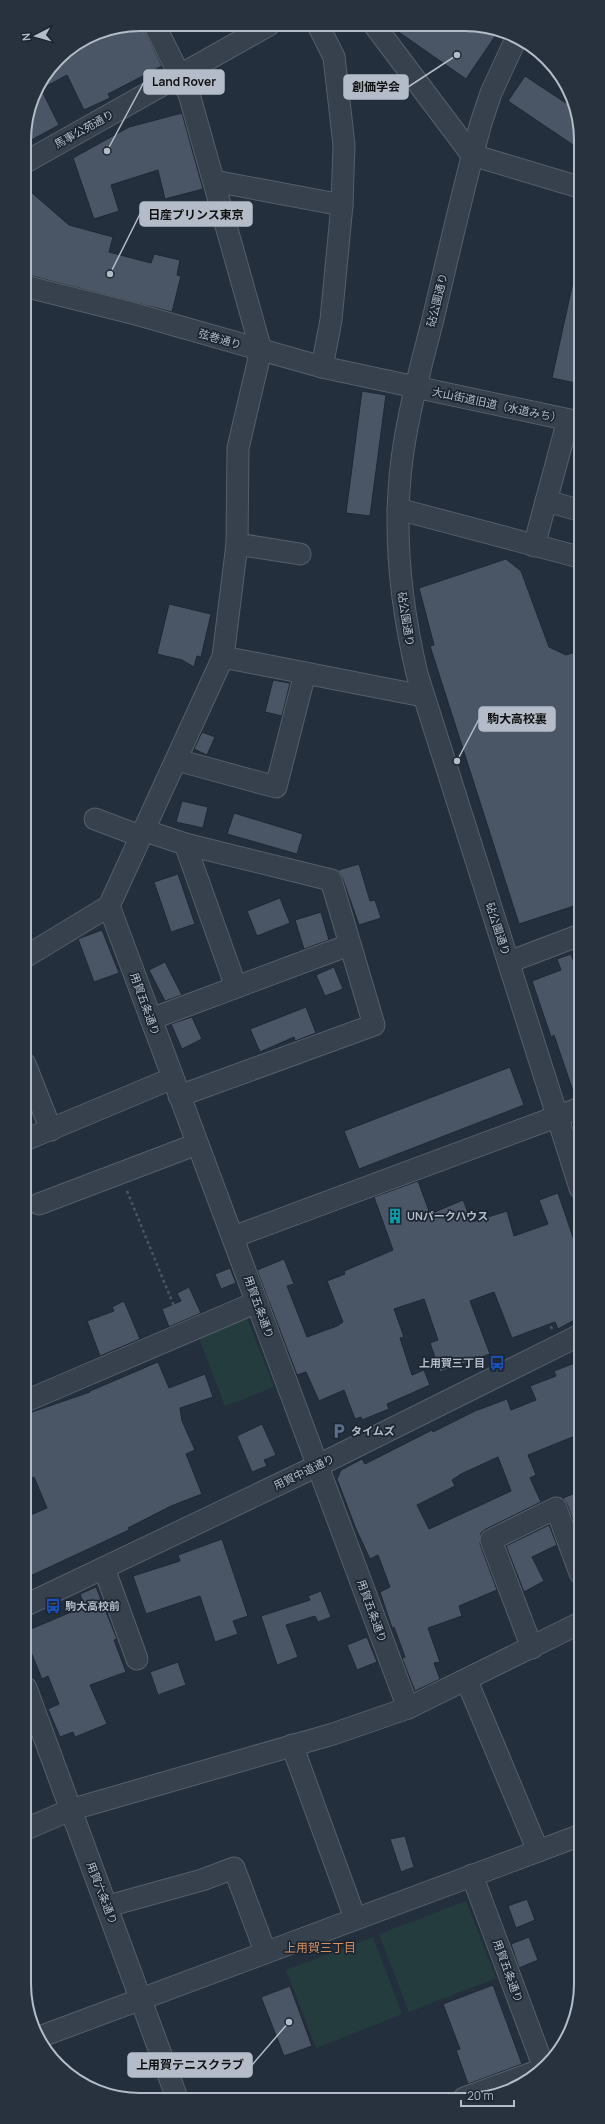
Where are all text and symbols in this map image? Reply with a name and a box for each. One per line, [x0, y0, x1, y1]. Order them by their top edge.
north arrow [16, 16, 56, 56]
text: N [18, 32, 33, 42]
callout: Land Rover [144, 70, 224, 94]
text: Land Rover [152, 73, 216, 90]
callout: 創価学会 [344, 75, 408, 99]
text: 創価学会 [352, 78, 400, 95]
street label: 馬事公苑通り [51, 106, 116, 151]
callout: 日産プリンス東京 [140, 202, 252, 226]
text: 日産プリンス東京 [148, 206, 244, 223]
street label: 砧公園通り [423, 271, 450, 328]
street label: 弦巻通り [197, 325, 243, 352]
street label: 大山街道旧道（水道みち） [431, 383, 563, 426]
street label: 砧公園通り [395, 591, 418, 647]
callout: 駒大高校裏 [479, 707, 555, 731]
text: 駒大高校裏 [487, 710, 547, 727]
street label: 砧公園通り [483, 900, 514, 957]
street label: 用賀五条通り [127, 970, 164, 1037]
building icon: UNパークハウス [386, 1207, 404, 1225]
place label: UNパークハウス [407, 1208, 488, 1223]
street label: 用賀五条通り [241, 1273, 278, 1340]
bus stop icon: 上用賀三丁目 [488, 1354, 506, 1372]
place label: 上用賀三丁目 [419, 1355, 485, 1370]
parking icon: タイムズ [330, 1422, 348, 1440]
place label: タイムズ [351, 1423, 395, 1438]
street label: 用賀中道通り [271, 1450, 337, 1493]
street label: 用賀五条通り [354, 1577, 391, 1644]
bus stop icon: 駒大高校前 [44, 1597, 62, 1615]
place label: 駒大高校前 [65, 1598, 120, 1613]
street label: 用賀六条通り [84, 1859, 121, 1926]
street label: 用賀五条通り [490, 1937, 527, 2004]
district label: 上用賀三丁目 [284, 1939, 356, 1956]
callout: 上用賀テニスクラブ [128, 2053, 252, 2077]
text: 上用賀テニスクラブ [136, 2056, 244, 2073]
scale bar [461, 2082, 514, 2108]
text: 20 m [467, 2087, 494, 2104]

